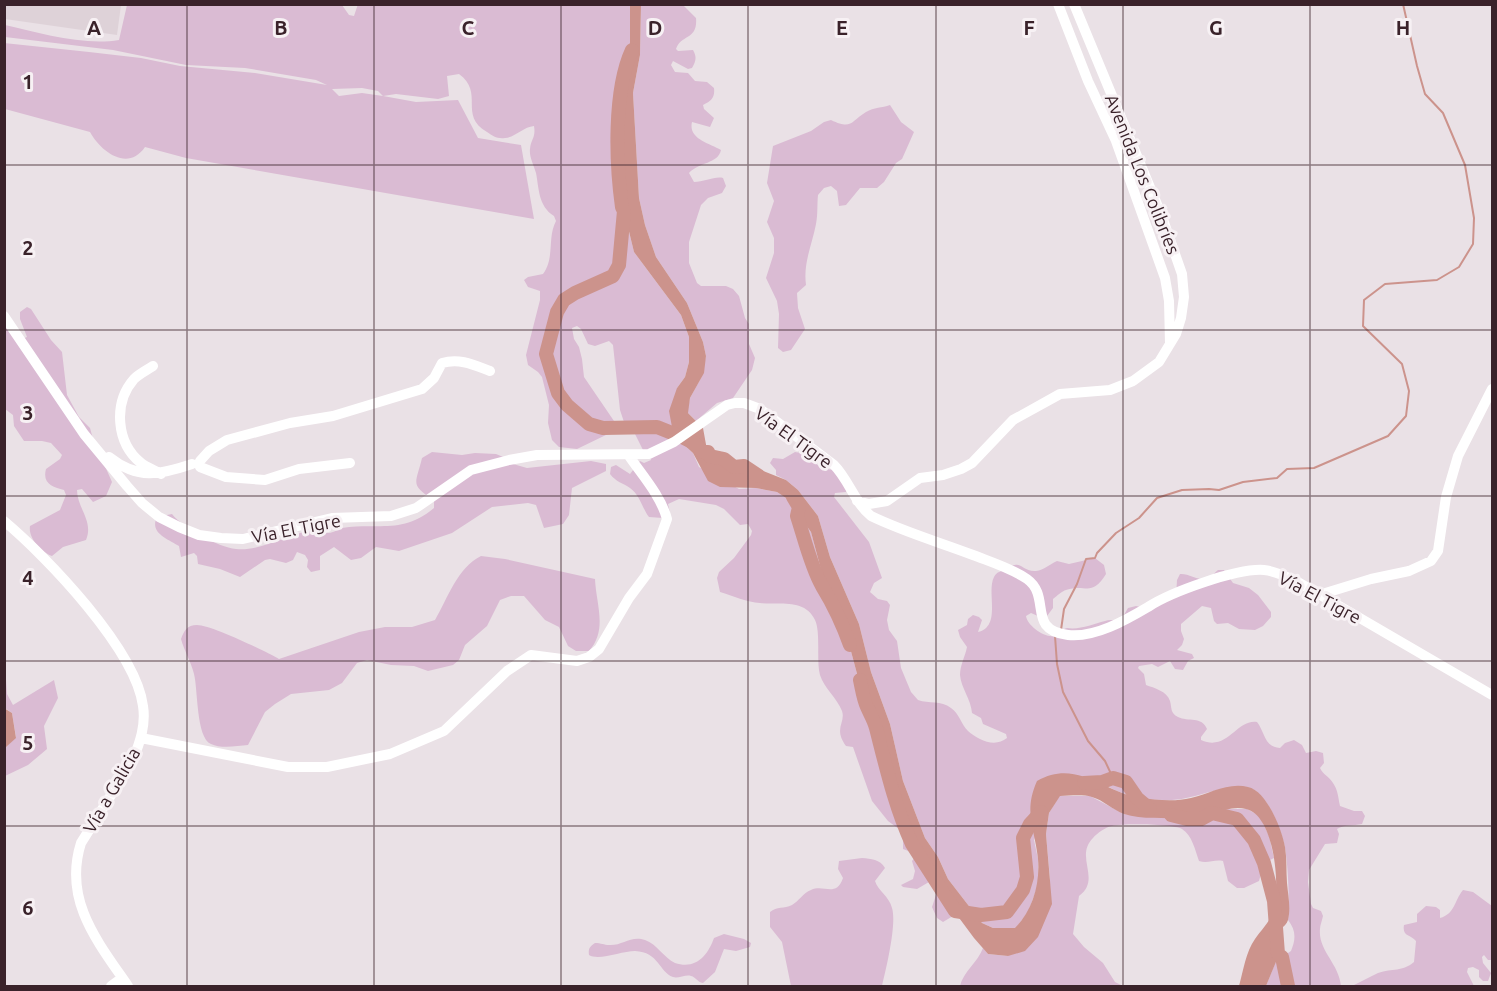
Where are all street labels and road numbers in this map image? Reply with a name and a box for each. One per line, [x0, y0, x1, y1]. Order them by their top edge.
street label: Avenida Los Colibríes [1102, 91, 1184, 257]
street label: Vía El Tigre [751, 402, 837, 472]
street label: Vía El Tigre [250, 510, 342, 546]
street label: Vía El Tigre [1275, 567, 1365, 627]
street label: Vía a Galicia [78, 744, 144, 836]

